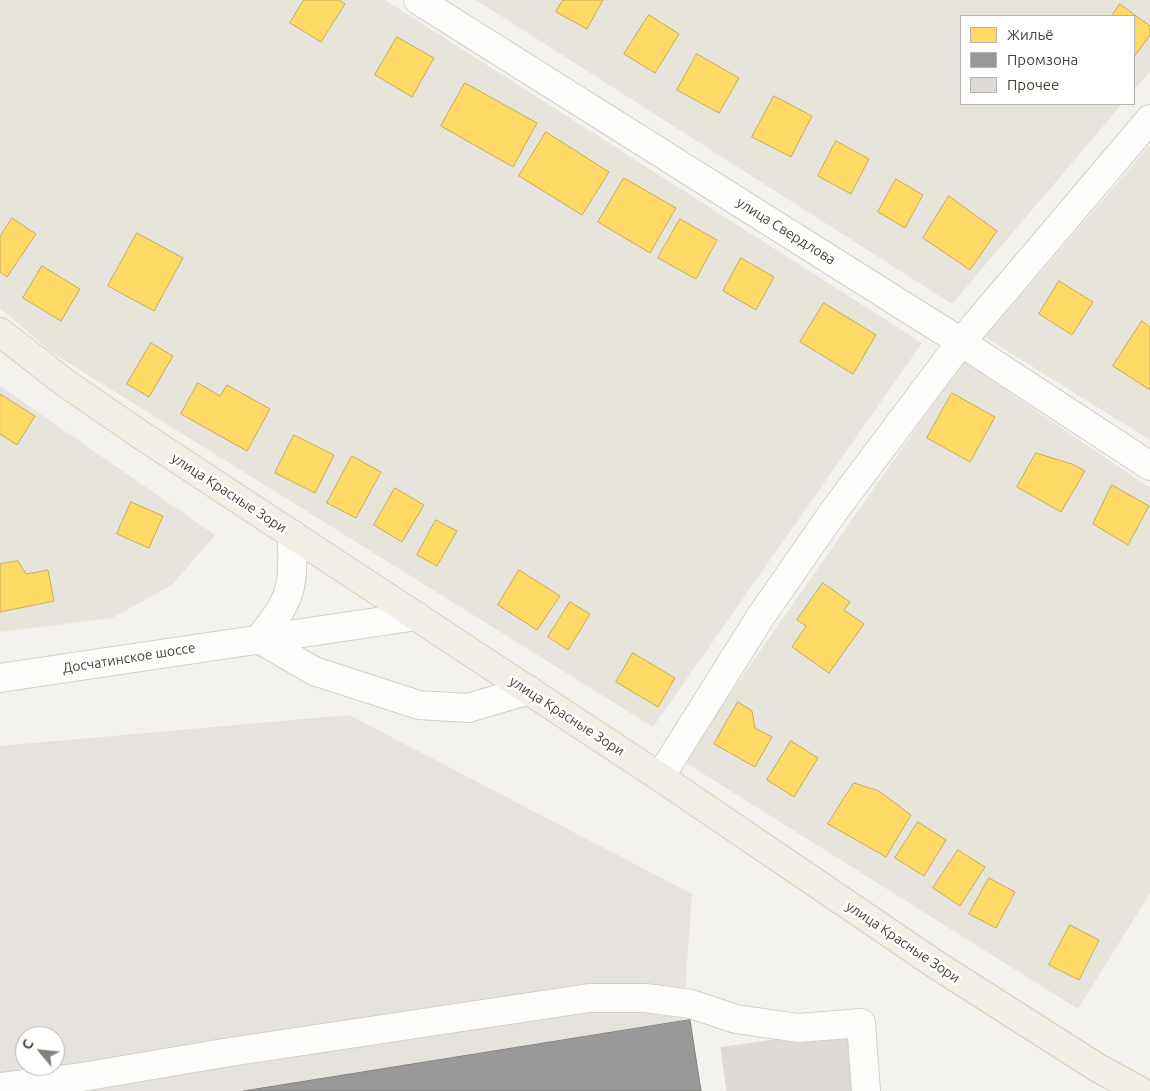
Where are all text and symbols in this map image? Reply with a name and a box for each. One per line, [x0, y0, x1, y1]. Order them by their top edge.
legend [960, 15, 1135, 105]
text: Жильё [1007, 26, 1054, 43]
text: Промзона [1007, 51, 1078, 68]
text: Прочее [1007, 76, 1059, 93]
street label: улица Свердлова [733, 194, 839, 268]
street label: улица Красные Зори [168, 449, 290, 537]
street label: Досчатинское шоссе [61, 639, 197, 677]
street label: улица Красные Зори [506, 672, 628, 760]
street label: улица Красные Зори [843, 898, 963, 986]
north arrow [15, 1026, 65, 1076]
text: С [18, 1037, 37, 1052]

